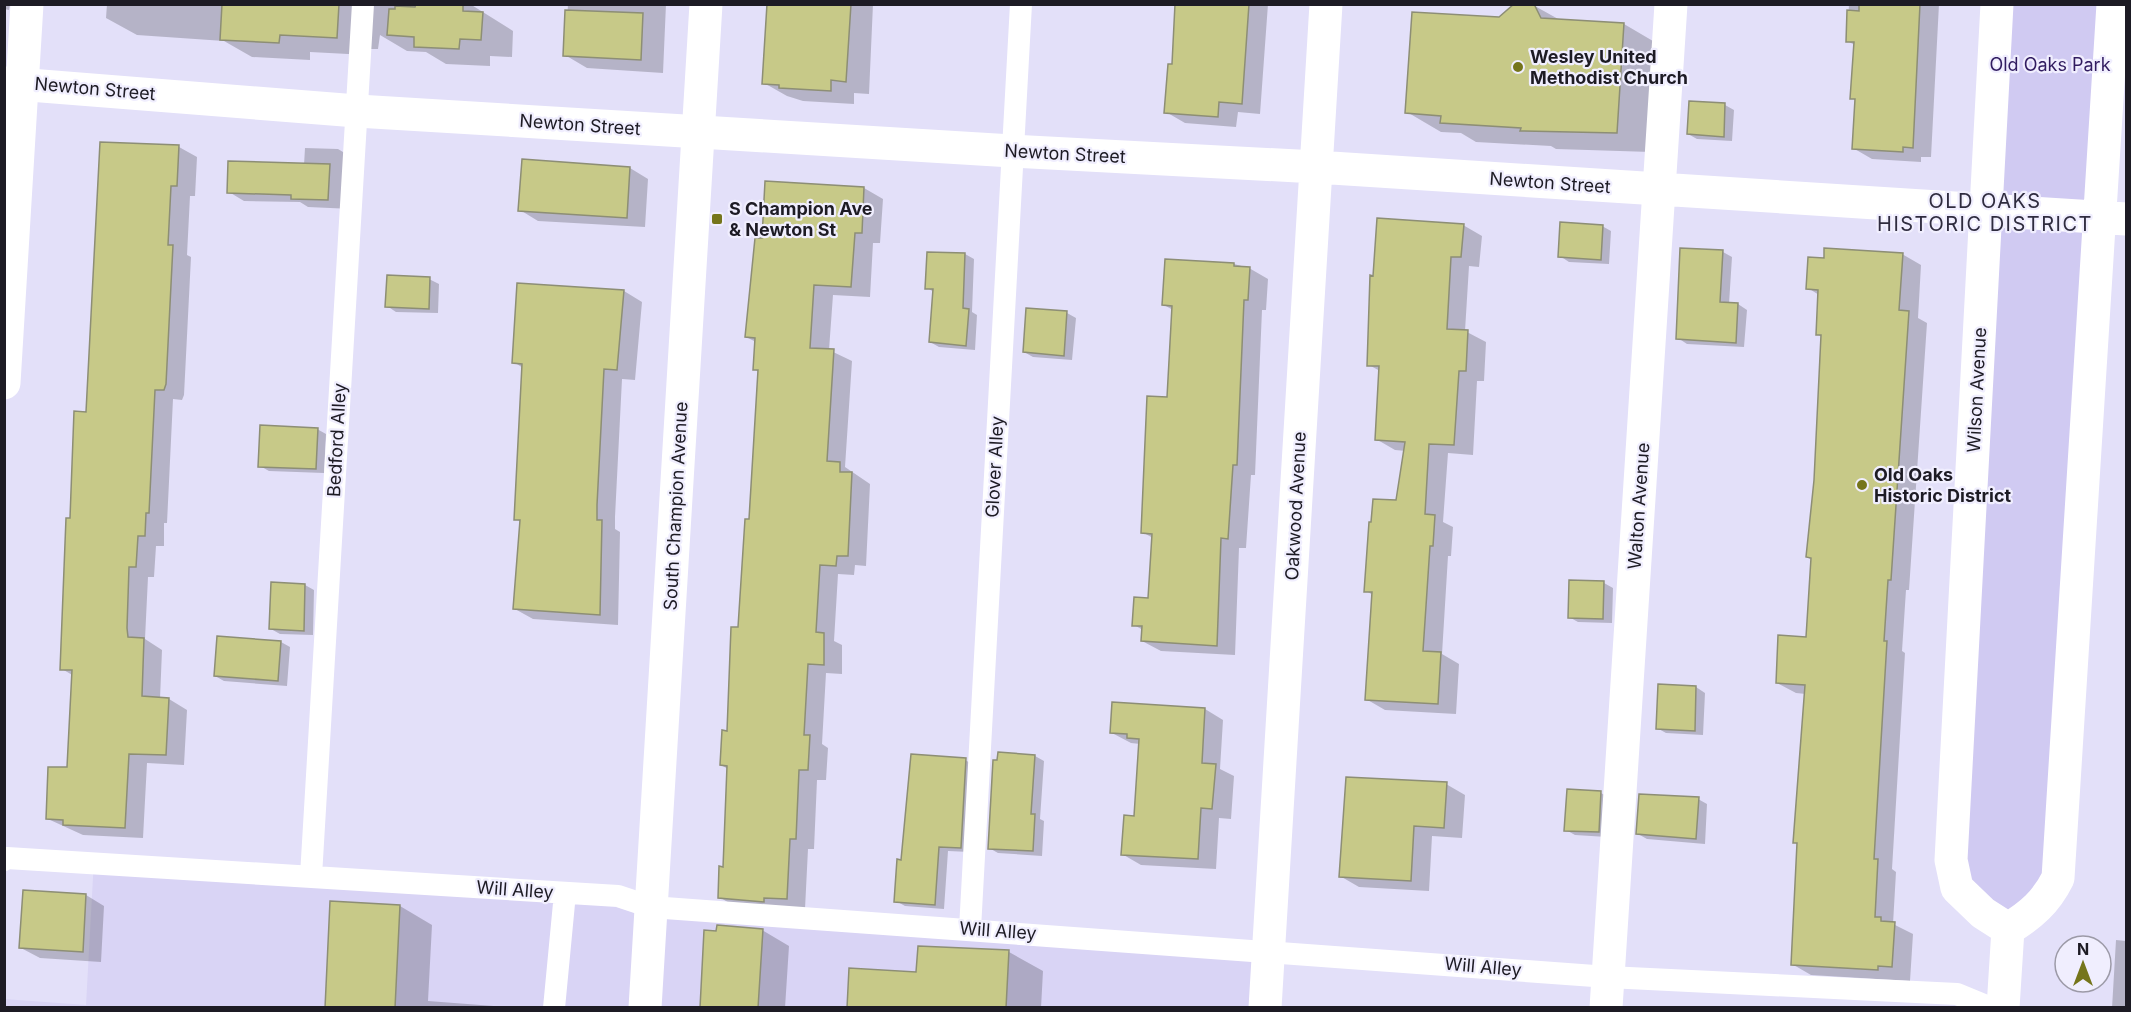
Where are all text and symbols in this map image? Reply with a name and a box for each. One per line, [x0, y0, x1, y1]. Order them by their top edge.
place label: Wesley United Methodist Church [1530, 46, 1688, 88]
park label: Old Oaks Park [1989, 54, 2111, 75]
marker: Wesley United Methodist Church [1511, 60, 1525, 74]
street label: Newton Street [34, 73, 157, 104]
street label: Newton Street [519, 110, 641, 139]
street label: Newton Street [1004, 140, 1126, 167]
street label: Newton Street [1489, 168, 1611, 197]
district label: OLD OAKS HISTORIC DISTRICT [1877, 189, 2093, 236]
place label: S Champion Ave & Newton St [729, 198, 873, 240]
marker: S Champion Ave & Newton St [710, 212, 724, 226]
street label: Wilson Avenue [1963, 327, 1990, 453]
street label: Bedford Alley [323, 382, 350, 498]
street label: South Champion Avenue [660, 401, 691, 611]
street label: Glover Alley [981, 416, 1008, 518]
street label: Oakwood Avenue [1281, 431, 1310, 581]
street label: Walton Avenue [1624, 442, 1653, 570]
place label: Old Oaks Historic District [1874, 464, 2012, 506]
marker: Old Oaks Historic District [1855, 478, 1869, 492]
street label: Will Alley [476, 876, 554, 903]
street label: Will Alley [959, 917, 1037, 944]
north arrow [2053, 934, 2113, 994]
text: N [2077, 939, 2089, 959]
street label: Will Alley [1444, 953, 1522, 980]

